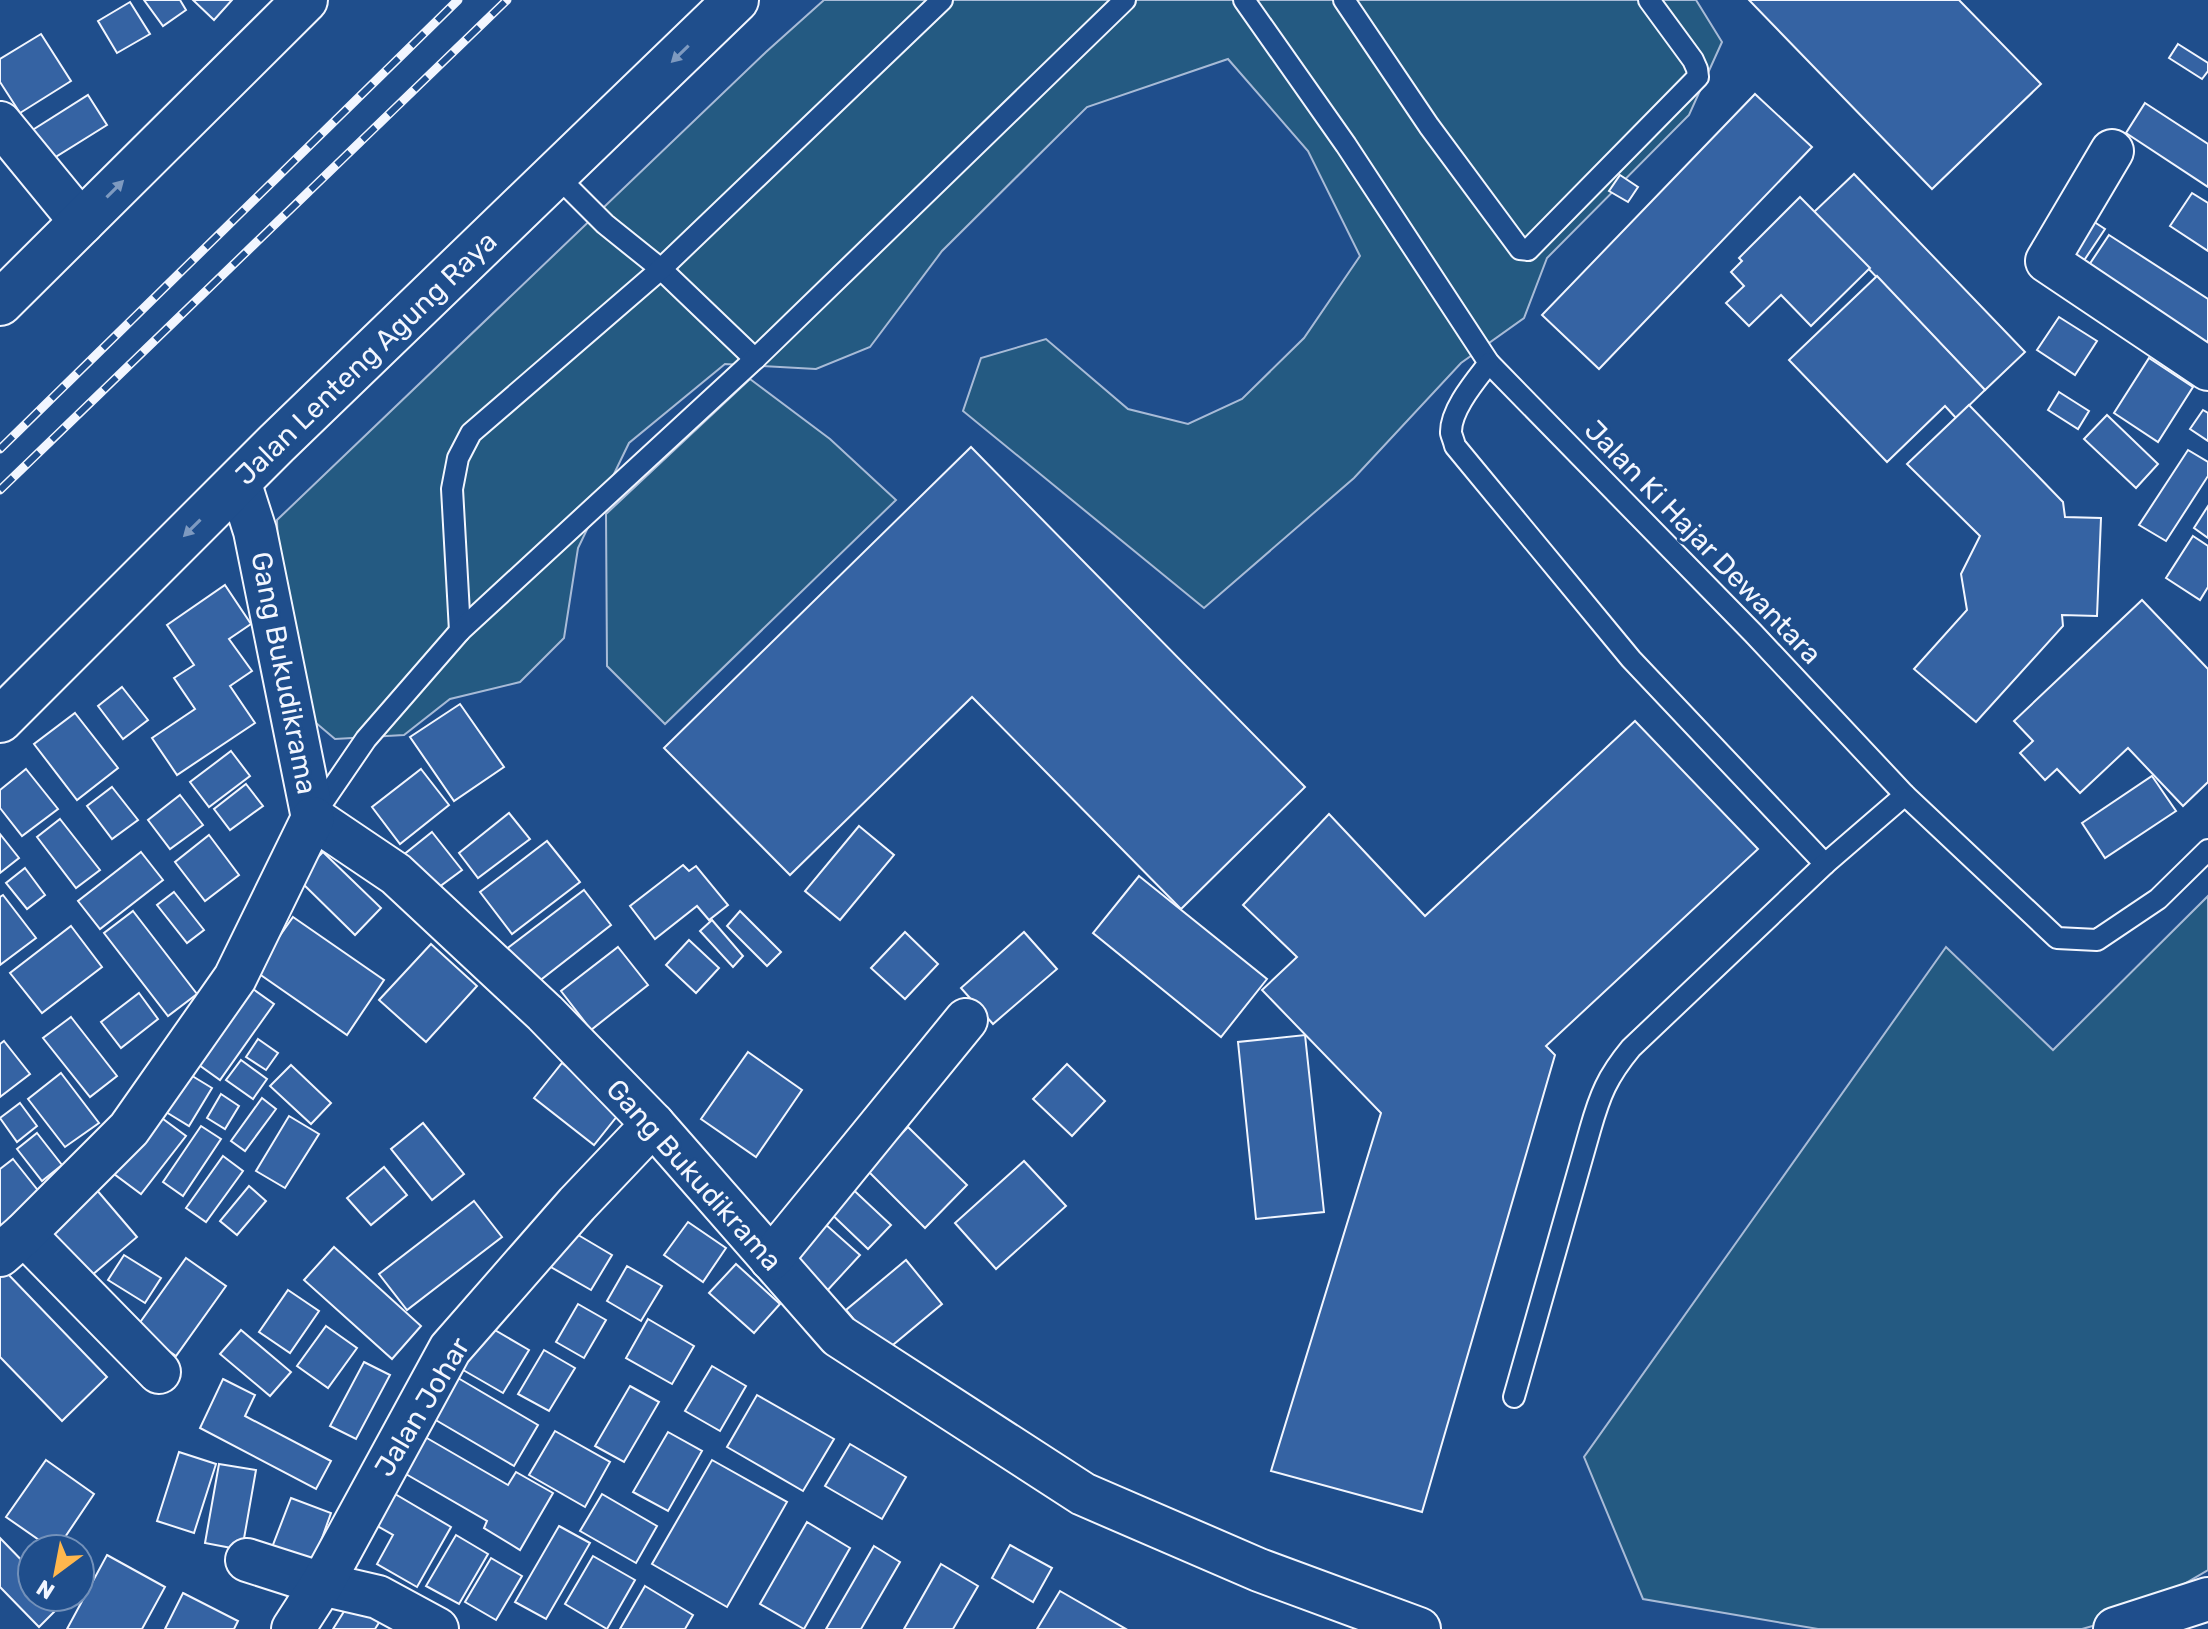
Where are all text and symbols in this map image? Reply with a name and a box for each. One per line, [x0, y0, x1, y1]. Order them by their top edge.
one-way arrow [671, 44, 690, 63]
one-way arrow [105, 181, 124, 199]
street label: Jalan Lenteng Agung Raya [229, 225, 503, 491]
street label: Jalan Ki Hajar Dewantara [1578, 413, 1828, 671]
one-way arrow [183, 518, 202, 537]
street label: Gang Bukudikrama [244, 549, 324, 797]
street label: Gang Bukudikrama [599, 1073, 789, 1277]
street label: Jalan Johar [368, 1331, 477, 1482]
north arrow [16, 1533, 96, 1613]
text: N [32, 1574, 60, 1605]

